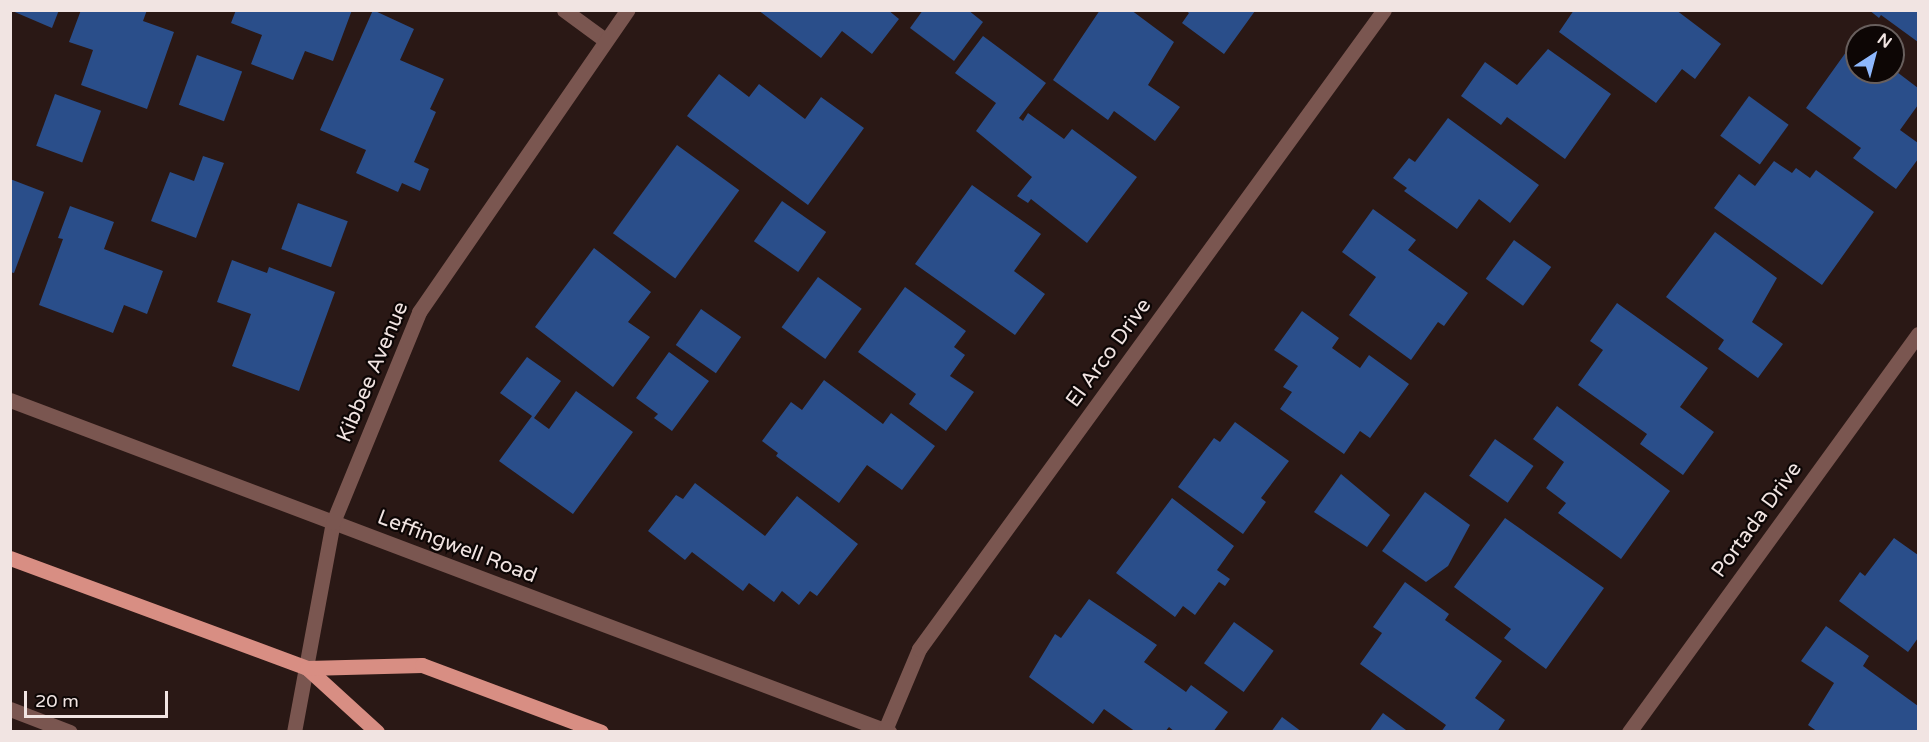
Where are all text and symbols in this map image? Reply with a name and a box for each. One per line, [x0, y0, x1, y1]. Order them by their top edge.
north arrow [1845, 24, 1905, 84]
text: N [1873, 29, 1895, 53]
street label: El Arco Drive [1061, 294, 1157, 412]
street label: Kibbee Avenue [332, 298, 414, 446]
street label: Portada Drive [1707, 457, 1807, 583]
street label: Leffingwell Road [374, 505, 540, 589]
scale bar [27, 679, 171, 717]
text: 20 m [35, 690, 79, 712]

